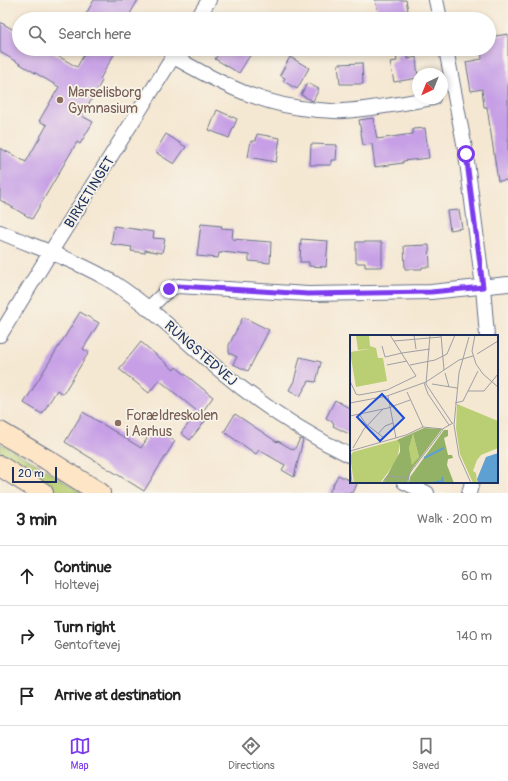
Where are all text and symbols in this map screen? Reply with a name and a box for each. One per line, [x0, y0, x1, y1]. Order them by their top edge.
search box [12, 12, 496, 56]
icon: search [26, 23, 48, 45]
text: Search here [58, 25, 131, 44]
north arrow [412, 68, 448, 104]
place label: Marselisborg Gymnasium [68, 84, 141, 117]
marker: Marselisborg Gymnasium [55, 95, 65, 105]
route start [457, 145, 475, 163]
street label: BIRKETINGET [61, 153, 118, 231]
route end [160, 280, 178, 298]
street label: RUNGSTEDVEJ [161, 317, 241, 390]
inset map [350, 335, 498, 483]
place label: Forældreskolen i Aarhus [126, 407, 218, 440]
marker: Forældreskolen i Aarhus [113, 418, 123, 428]
scale bar [12, 465, 57, 484]
text: 20 m [18, 467, 44, 480]
text: 3 min [16, 509, 57, 530]
text: Walk · 200 m [417, 511, 492, 527]
text: Continue [54, 558, 112, 577]
icon: ahead [16, 565, 38, 587]
text: 60 m [461, 568, 492, 584]
text: Holtevej [54, 577, 99, 593]
text: Turn right [54, 618, 115, 637]
icon: right [16, 625, 38, 647]
text: 140 m [456, 628, 492, 644]
text: Gentoftevej [54, 637, 120, 653]
icon: arrive [16, 685, 38, 707]
text: Arrive at destination [54, 686, 181, 705]
tab: Map [69, 735, 91, 772]
tab: Directions [228, 735, 275, 772]
tab: Saved [412, 735, 439, 772]

